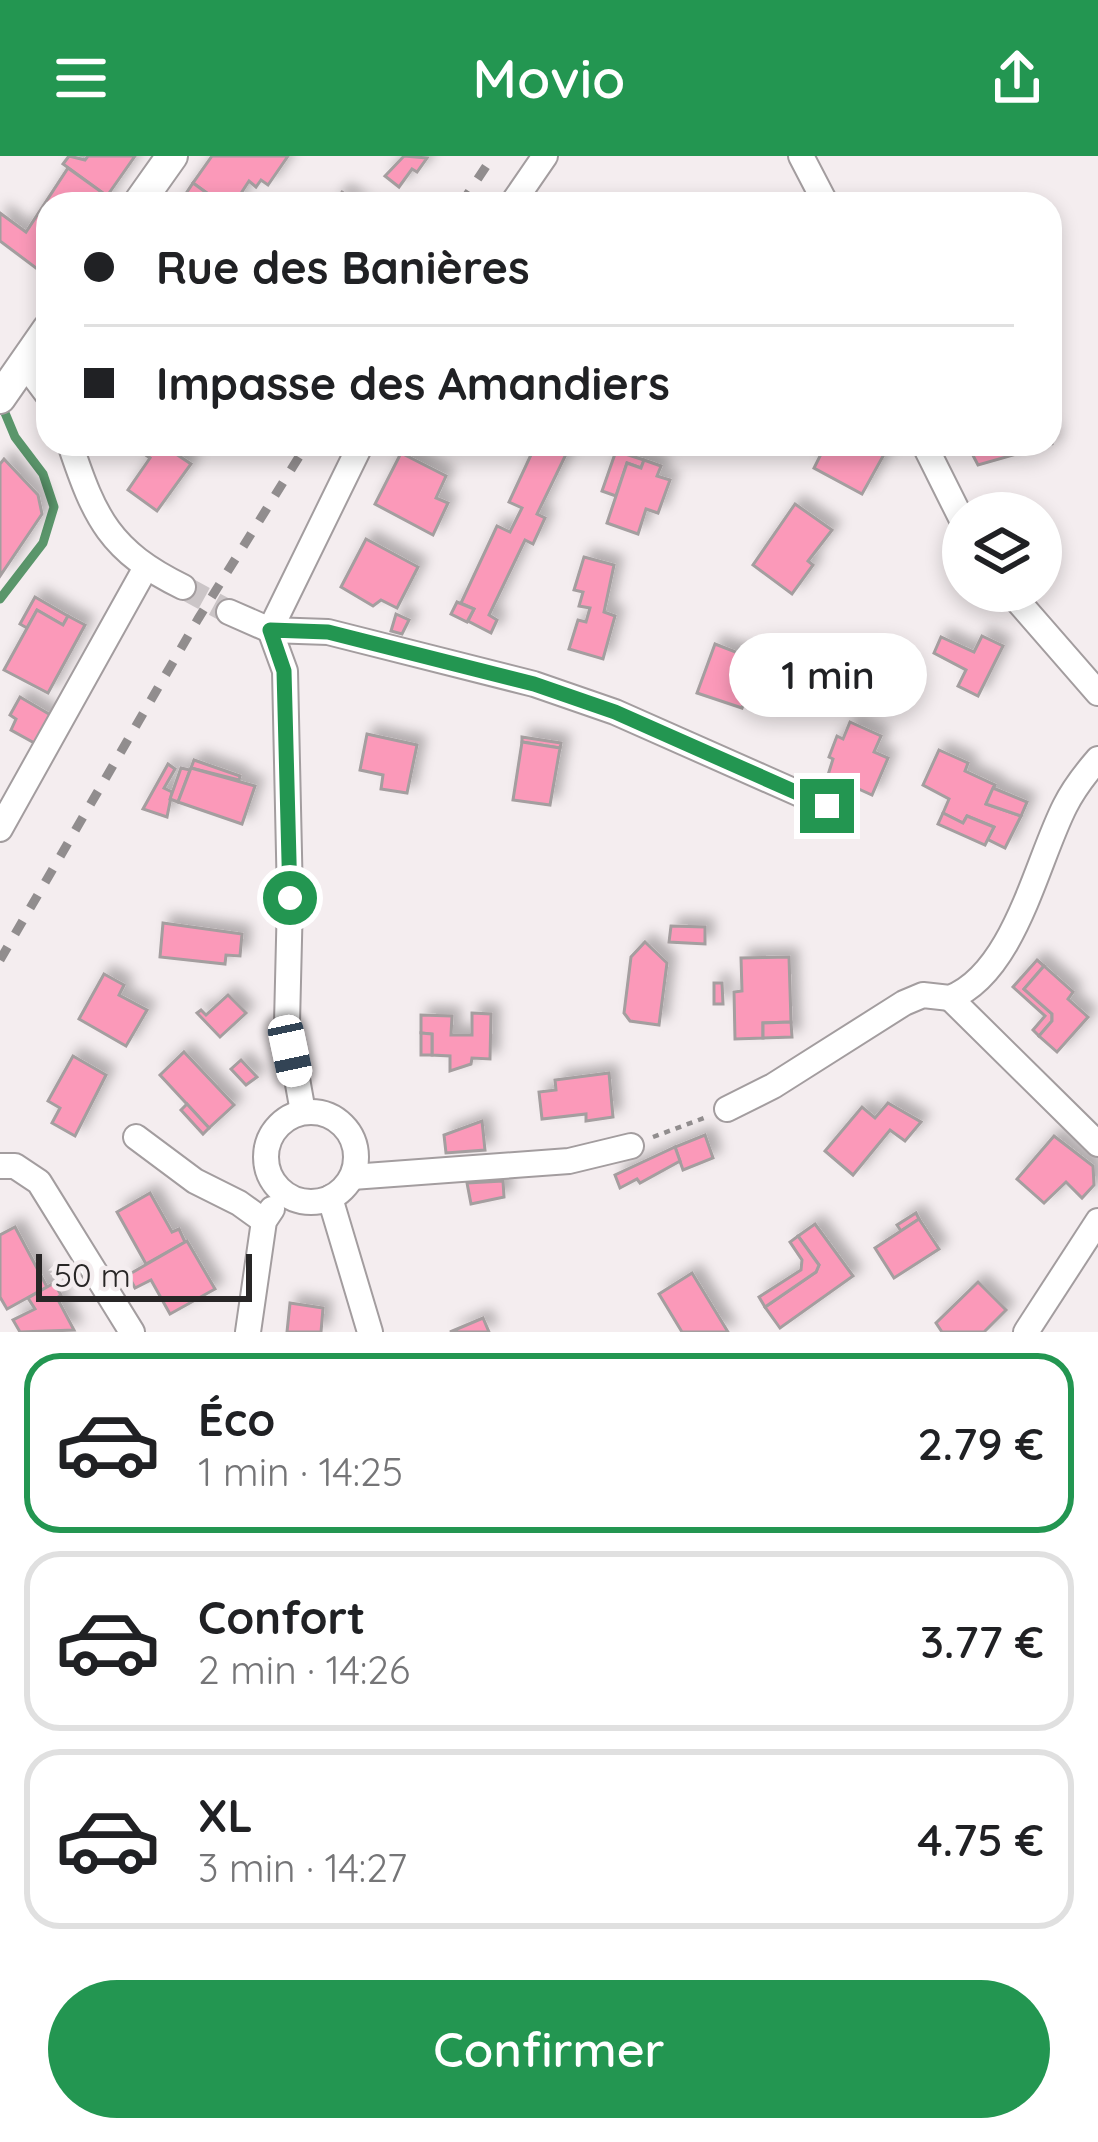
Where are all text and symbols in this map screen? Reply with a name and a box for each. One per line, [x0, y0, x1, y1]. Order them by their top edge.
text: Movio [473, 44, 625, 112]
icon: menu [48, 45, 114, 111]
icon: share [984, 45, 1050, 111]
text: Rue des Banières [156, 239, 530, 295]
text: Impasse des Amandiers [156, 355, 670, 411]
map controls [942, 492, 1062, 612]
button: layers [942, 492, 1062, 612]
callout: 1 min [728, 632, 926, 716]
text: 1 min [781, 650, 875, 699]
route end [800, 779, 854, 833]
route start [263, 871, 317, 925]
car [265, 1012, 315, 1090]
scale bar [36, 1248, 252, 1301]
text: 50 m [54, 1254, 131, 1295]
icon: car [54, 1389, 162, 1497]
text: Éco [198, 1391, 275, 1447]
text: 2.79 € [917, 1415, 1044, 1471]
text: 1 min · 14:25 [198, 1447, 403, 1496]
icon: car [54, 1587, 162, 1695]
text: Confort [198, 1589, 365, 1645]
text: 3.77 € [920, 1613, 1044, 1669]
text: 2 min · 14:26 [198, 1645, 410, 1694]
icon: car [54, 1785, 162, 1893]
text: XL [198, 1787, 253, 1843]
text: 4.75 € [917, 1811, 1044, 1867]
text: 3 min · 14:27 [198, 1843, 407, 1892]
button: Confirmer [48, 1980, 1050, 2118]

